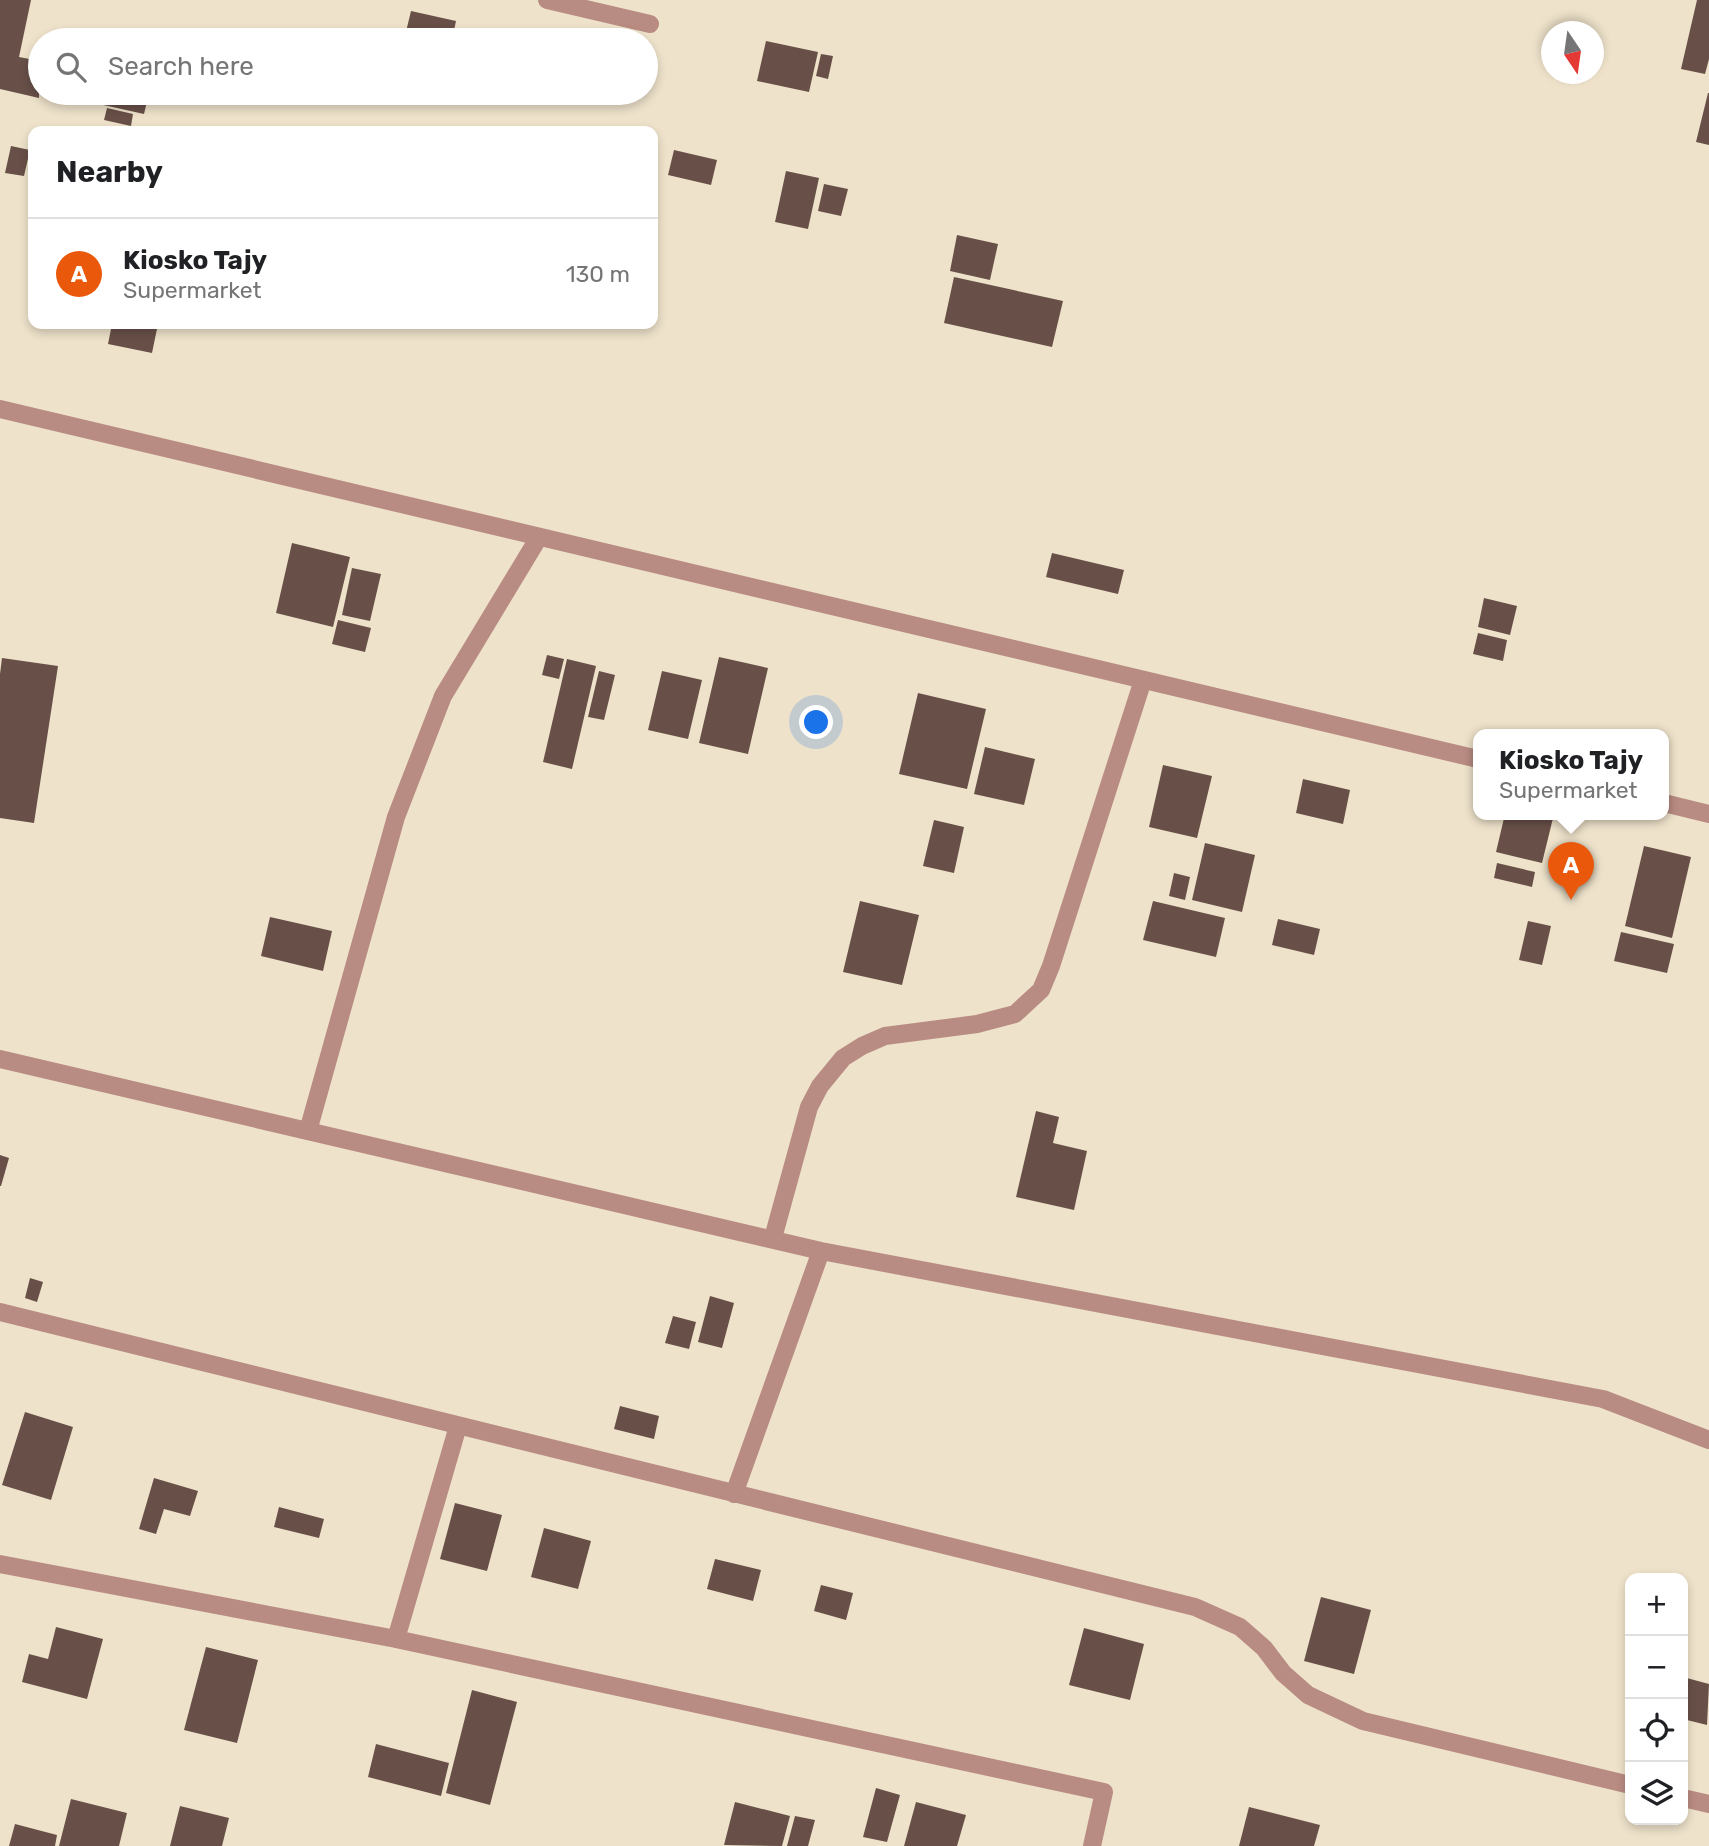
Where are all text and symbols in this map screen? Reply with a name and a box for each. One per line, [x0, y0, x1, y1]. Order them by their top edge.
north arrow [1541, 21, 1604, 84]
search box [28, 28, 658, 105]
icon: search [52, 48, 90, 86]
text: Search here [108, 51, 254, 82]
text: Nearby [56, 154, 163, 190]
text: Kiosko Tajy [123, 245, 267, 276]
text: A [71, 260, 87, 288]
text: 130 m [566, 260, 630, 288]
text: Supermarket [123, 276, 261, 304]
your location [799, 705, 833, 739]
popup [1473, 729, 1669, 820]
text: Kiosko Tajy [1499, 745, 1643, 776]
text: Supermarket [1499, 776, 1637, 804]
pin: A [1548, 842, 1594, 900]
map controls [1625, 1573, 1688, 1825]
button: + [1625, 1573, 1688, 1636]
button: − [1625, 1636, 1688, 1699]
button: locate [1625, 1699, 1688, 1762]
button: layers [1625, 1762, 1688, 1825]

